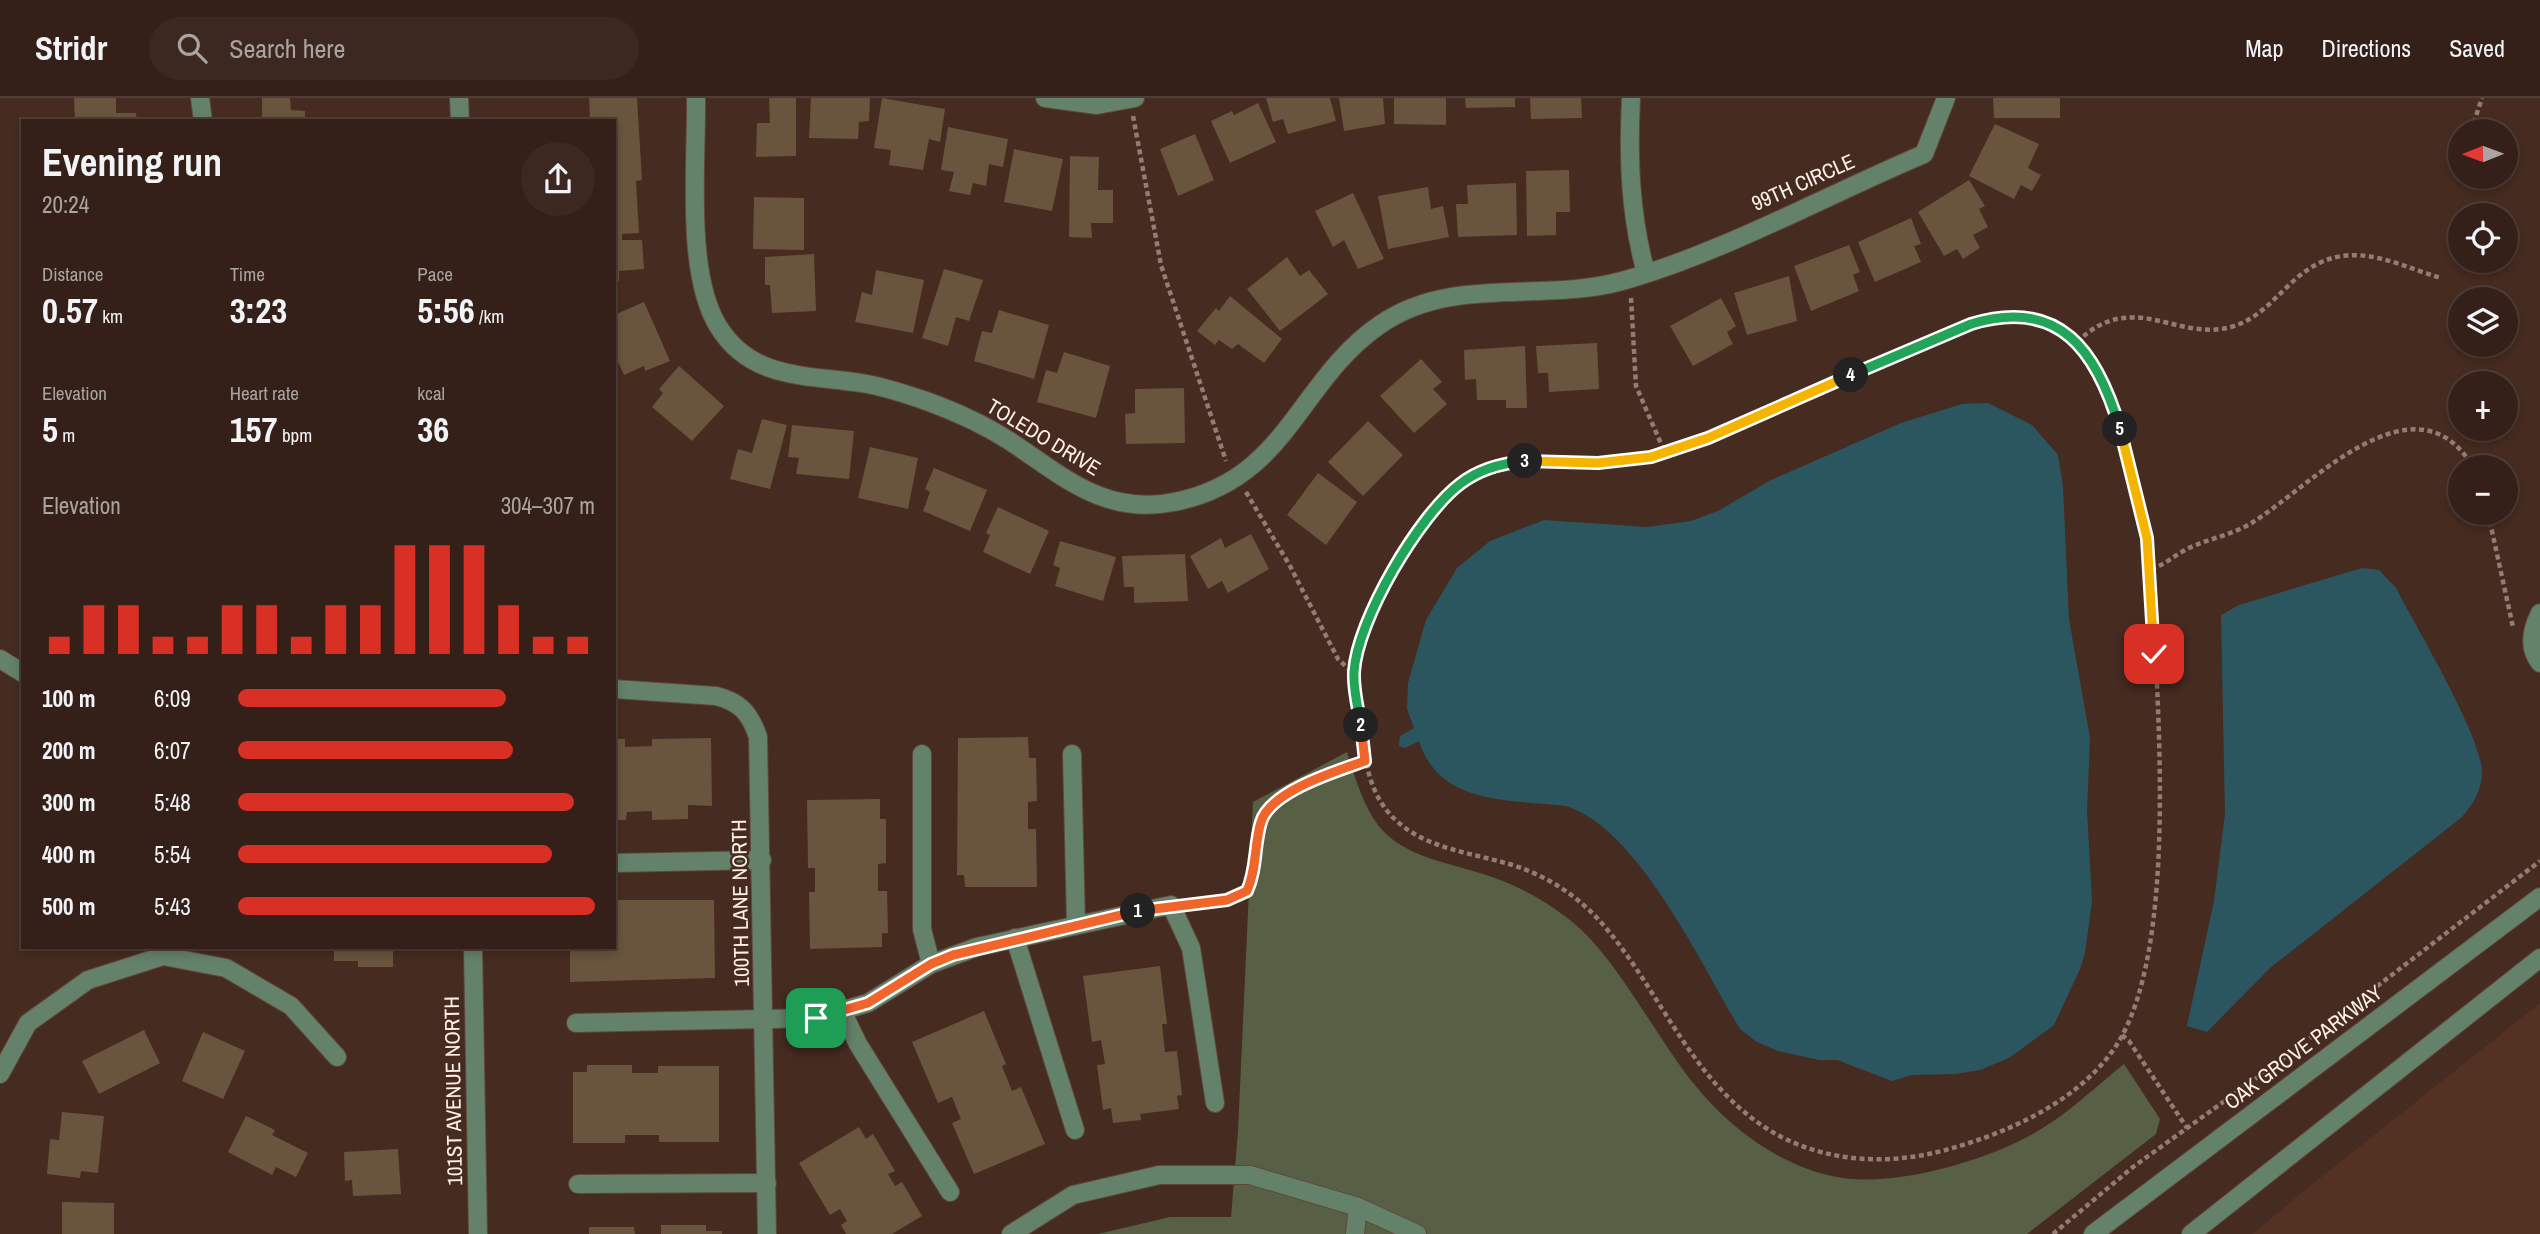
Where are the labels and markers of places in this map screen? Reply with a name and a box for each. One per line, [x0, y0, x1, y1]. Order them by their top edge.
pin: 4 [1834, 358, 1868, 392]
pin: 5 [2102, 412, 2138, 446]
pin: 3 [1508, 444, 1542, 478]
pin [2124, 624, 2184, 684]
pin: 2 [1344, 708, 1378, 742]
pin: 1 [1120, 894, 1156, 928]
pin [786, 988, 846, 1048]

